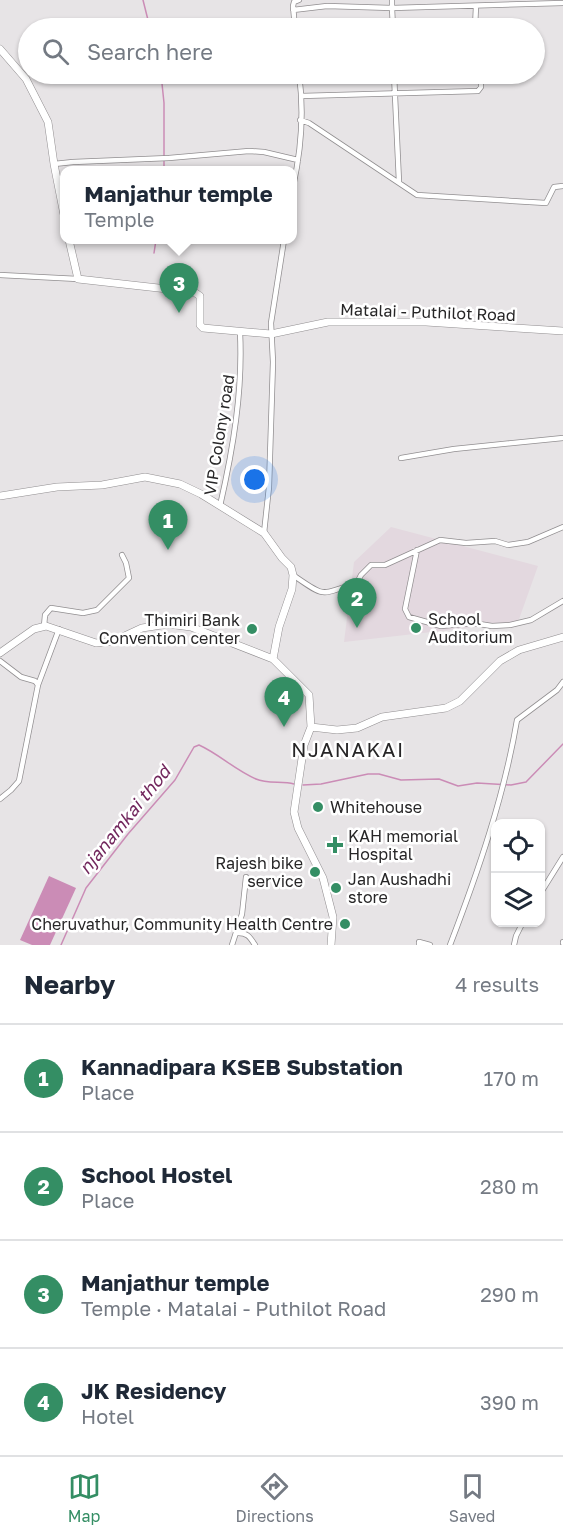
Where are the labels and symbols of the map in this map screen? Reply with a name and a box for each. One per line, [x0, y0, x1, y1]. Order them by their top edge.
pin: 3 [160, 264, 198, 313]
street label: Matalai - Puthilot Road [340, 299, 516, 325]
street label: VIP Colony road [200, 373, 238, 497]
your location [240, 465, 269, 494]
pin: 1 [148, 500, 188, 550]
pin: 2 [338, 578, 376, 628]
place label: School Auditorium [428, 609, 513, 647]
place label: Thimiri Bank Convention center [99, 610, 240, 648]
marker: School Auditorium [409, 621, 423, 635]
marker: Thimiri Bank Convention center [245, 622, 259, 636]
pin: 4 [264, 678, 304, 727]
district label: NJANAKAI [291, 737, 405, 761]
water label: njanamkai thod [74, 759, 176, 878]
place label: Whitehouse [330, 797, 422, 817]
marker: Whitehouse [311, 800, 325, 814]
place label: KAH memorial Hospital [348, 826, 458, 864]
marker: KAH memorial Hospital [326, 836, 344, 854]
place label: Rajesh bike service [215, 853, 303, 891]
marker: Rajesh bike service [308, 865, 322, 879]
place label: Jan Aushadhi store [348, 869, 451, 907]
marker: Jan Aushadhi store [329, 881, 343, 895]
place label: Cheruvathur, Community Health Centre [31, 914, 333, 934]
marker: Cheruvathur, Community Health Centre [338, 917, 352, 931]

